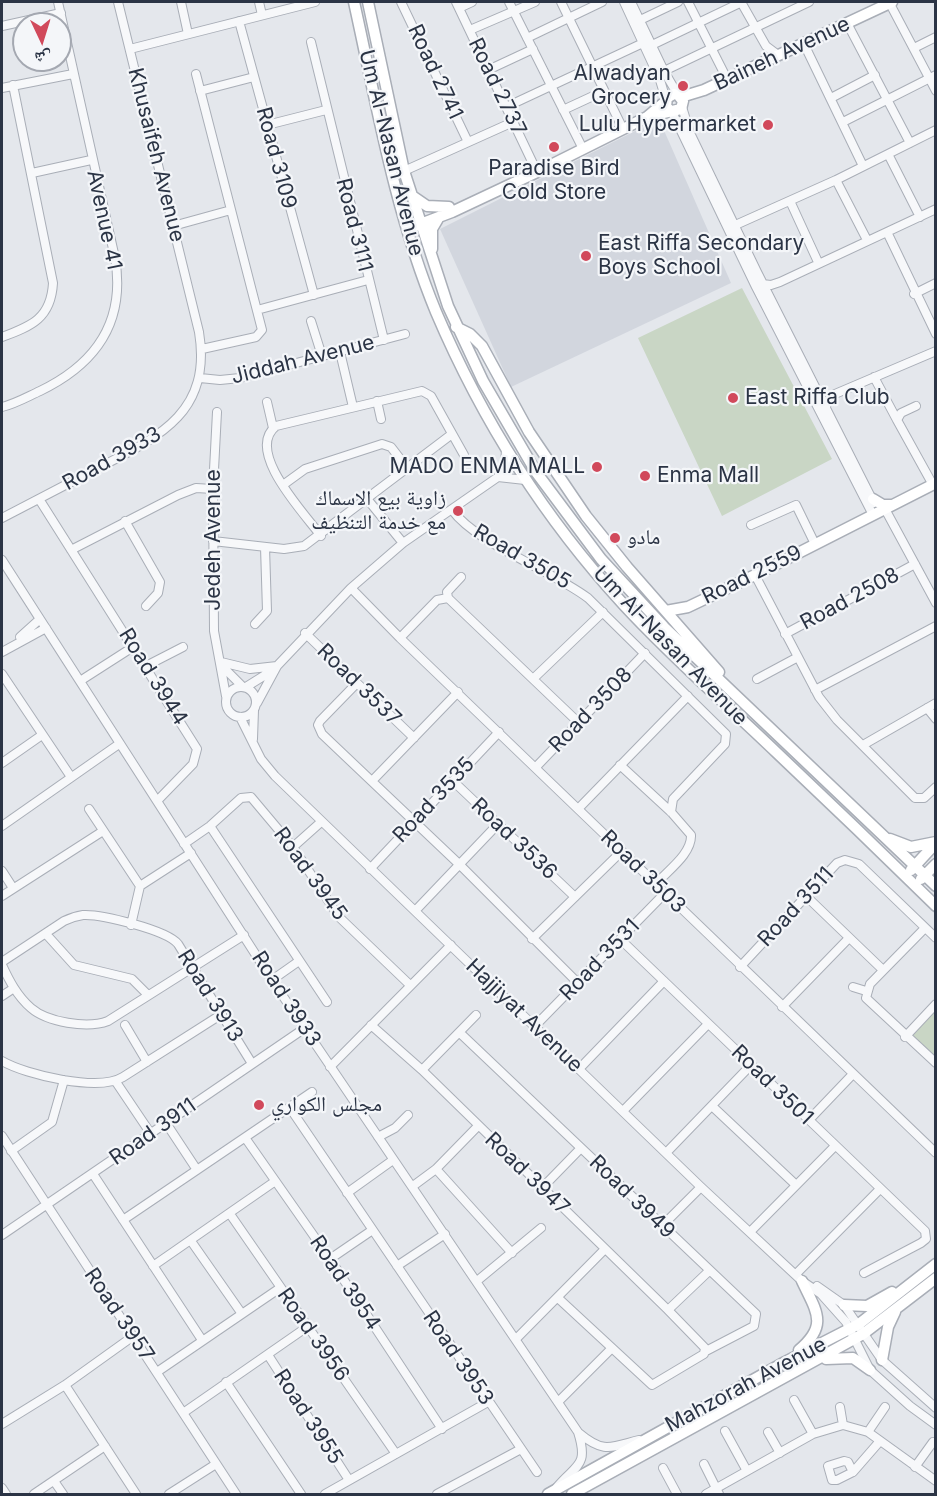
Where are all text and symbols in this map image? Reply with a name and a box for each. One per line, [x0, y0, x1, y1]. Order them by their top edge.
street label: Baineh Avenue [710, 11, 854, 97]
north arrow [12, 12, 72, 72]
street label: Road 2741 [402, 21, 468, 123]
street label: Road 2737 [462, 34, 532, 140]
text: ش [34, 47, 52, 69]
street label: Um Al-Nasan Avenue [353, 47, 429, 259]
place label: Alwadyan Grocery [574, 61, 671, 111]
street label: Khusaifeh Avenue [122, 65, 190, 245]
marker: Alwadyan Grocery [676, 79, 690, 93]
street label: Road 3109 [250, 104, 302, 212]
place label: Lulu Hypermarket [579, 112, 756, 138]
marker: Lulu Hypermarket [761, 118, 775, 132]
marker: Paradise Bird Cold Store [547, 140, 561, 154]
place label: Paradise Bird Cold Store [488, 156, 620, 206]
street label: Avenue 41 [81, 168, 127, 272]
street label: Road 3111 [330, 176, 378, 274]
place label: East Riffa Secondary Boys School [598, 231, 804, 281]
marker: East Riffa Secondary Boys School [579, 249, 593, 263]
street label: Jiddah Avenue [229, 330, 377, 390]
place label: East Riffa Club [745, 385, 890, 411]
marker: East Riffa Club [726, 391, 740, 405]
street label: Road 3933 [58, 422, 166, 496]
place label: MADO ENMA MALL [389, 454, 585, 480]
marker: MADO ENMA MALL [590, 460, 604, 474]
place label: Enma Mall [657, 463, 759, 489]
street label: Jedeh Avenue [201, 469, 227, 611]
marker: Enma Mall [638, 469, 652, 483]
place label: زاوية بيع الاسماك مع خدمة التنظيف [311, 486, 446, 536]
marker: زاوية بيع الاسماك مع خدمة التنظيف [451, 504, 465, 518]
street label: Road 3505 [469, 519, 575, 595]
place label: مادو [627, 525, 660, 551]
marker: مادو [608, 531, 622, 545]
street label: Road 2559 [698, 540, 806, 610]
street label: Um Al-Nasan Avenue [587, 561, 753, 731]
street label: Road 2508 [796, 562, 904, 636]
street label: Road 3944 [113, 624, 193, 730]
street label: Road 3537 [312, 639, 406, 731]
street label: Road 3508 [544, 662, 638, 758]
street label: Road 3535 [388, 752, 480, 848]
street label: Road 3536 [466, 793, 562, 885]
street label: Road 3945 [268, 823, 352, 925]
street label: Road 3503 [595, 825, 691, 919]
street label: Road 3511 [753, 862, 839, 952]
street label: Road 3531 [555, 914, 645, 1006]
street label: Road 3913 [172, 945, 248, 1047]
street label: Road 3933 [246, 947, 326, 1051]
street label: Hajjiyat Avenue [460, 954, 588, 1078]
street label: Road 3501 [726, 1040, 818, 1130]
place label: مجلس الكواري [271, 1092, 382, 1118]
street label: Road 3911 [105, 1093, 201, 1171]
marker: مجلس الكواري [252, 1098, 266, 1112]
street label: Road 3947 [479, 1127, 575, 1221]
street label: Road 3949 [584, 1150, 680, 1244]
street label: Road 3954 [304, 1231, 386, 1335]
street label: Road 3957 [79, 1264, 159, 1366]
street label: Road 3956 [272, 1283, 354, 1387]
street label: Road 3953 [417, 1306, 499, 1410]
street label: Mahzorah Avenue [661, 1332, 831, 1438]
street label: Road 3955 [268, 1365, 348, 1469]

